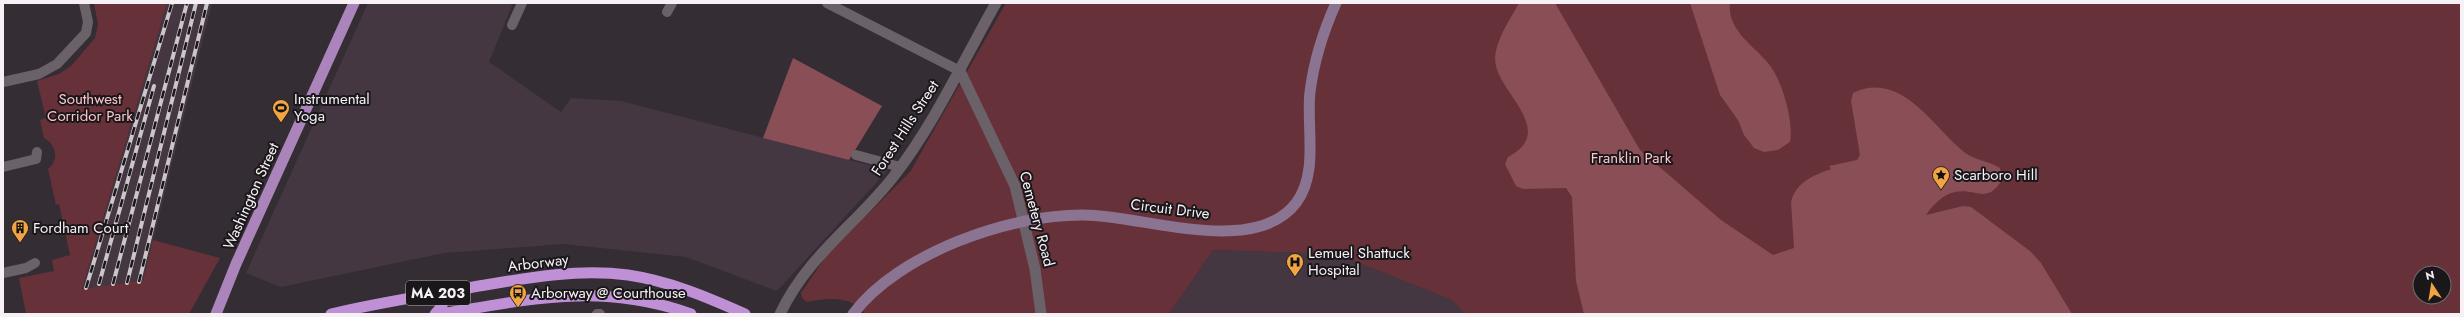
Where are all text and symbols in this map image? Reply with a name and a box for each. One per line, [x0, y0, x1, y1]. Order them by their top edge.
street label: Forest Hills Street [866, 76, 944, 180]
park label: Southwest Corridor Park [47, 88, 133, 127]
place label: Instrumental Yoga [294, 88, 370, 127]
sports icon: Instrumental Yoga [271, 98, 291, 123]
street label: Washington Street [218, 139, 285, 253]
park label: Franklin Park [1591, 147, 1672, 169]
place label: Scarboro Hill [1954, 164, 2038, 186]
place icon: Scarboro Hill [1931, 165, 1951, 190]
street label: Cemetery Road [1014, 169, 1060, 269]
street label: Circuit Drive [1129, 193, 1211, 225]
place label: Fordham Court [33, 217, 129, 239]
building icon: Fordham Court [10, 218, 30, 243]
place label: Lemuel Shattuck Hospital [1308, 242, 1410, 281]
street label: Arborway [506, 248, 570, 278]
hospital icon: Lemuel Shattuck Hospital [1285, 252, 1305, 277]
north arrow [2412, 265, 2452, 305]
text: N [2424, 266, 2436, 284]
road number: MA 203 [406, 281, 470, 305]
place label: Arborway @ Courthouse [531, 282, 686, 304]
bus stop icon: Arborway @ Courthouse [508, 283, 528, 308]

